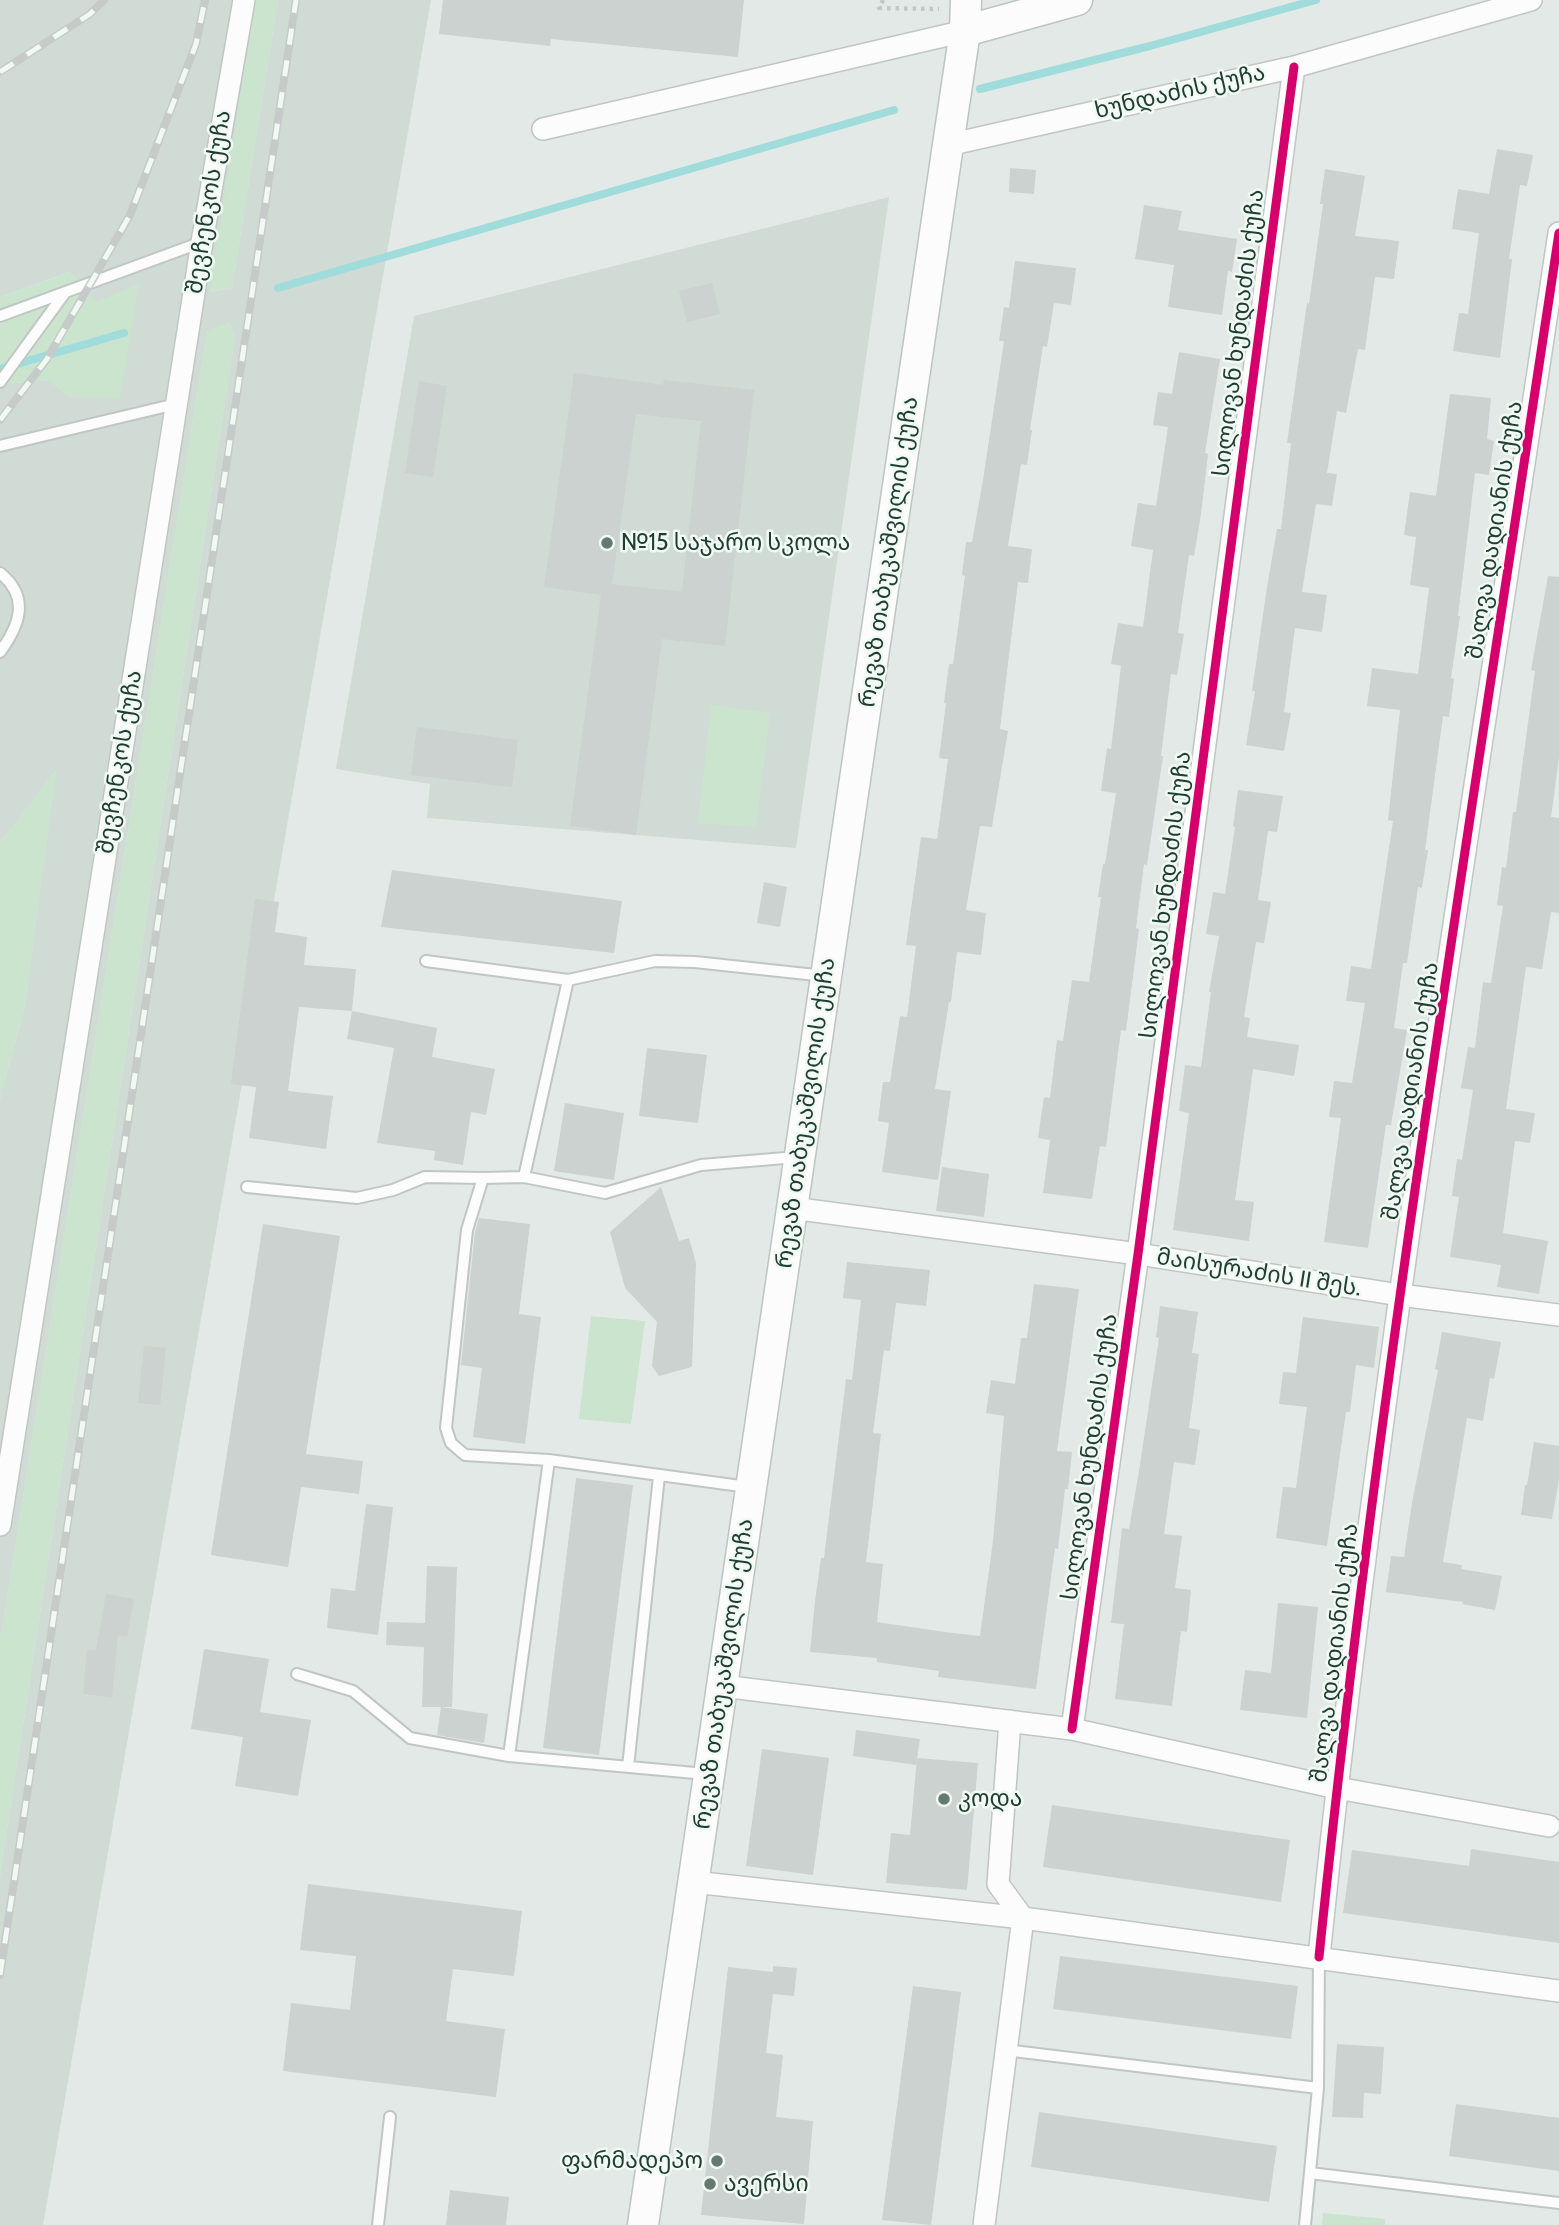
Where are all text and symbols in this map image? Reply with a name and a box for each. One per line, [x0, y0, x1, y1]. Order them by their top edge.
street label: ხუნდაძის ქუჩა [1092, 59, 1268, 125]
street label: შევჩენკოს ქუჩა [181, 108, 237, 296]
street label: სილოვან ხუნდაძის ქუჩა [1208, 188, 1270, 478]
street label: რევაზ თაბუკაშვილის ქუჩა [854, 395, 924, 709]
street label: შალვა დადიანის ქუჩა [1461, 399, 1529, 661]
place label: №15 საჯარო სკოლა [621, 529, 850, 557]
marker: №15 საჯარო სკოლა [599, 535, 615, 551]
street label: შევჩენკოს ქუჩა [92, 668, 148, 856]
street label: სილოვან ხუნდაძის ქუჩა [1135, 750, 1197, 1040]
street label: რევაზ თაბუკაშვილის ქუჩა [771, 956, 841, 1270]
street label: შალვა დადიანის ქუჩა [1377, 960, 1445, 1222]
street label: მაისურაძის II შეს. [1155, 1243, 1363, 1303]
street label: სილოვან ხუნდაძის ქუჩა [1056, 1312, 1124, 1602]
street label: რევაზ თაბუკაშვილის ქუჩა [689, 1517, 759, 1831]
street label: შალვა დადიანის ქუჩა [1305, 1522, 1365, 1784]
place label: კოდა [958, 1785, 1022, 1813]
marker: კოდა [936, 1791, 952, 1807]
place label: ფარმადეპო [561, 2147, 703, 2175]
marker: ფარმადეპო [709, 2153, 725, 2169]
place label: ავერსი [724, 2170, 809, 2198]
marker: ავერსი [702, 2176, 718, 2192]

